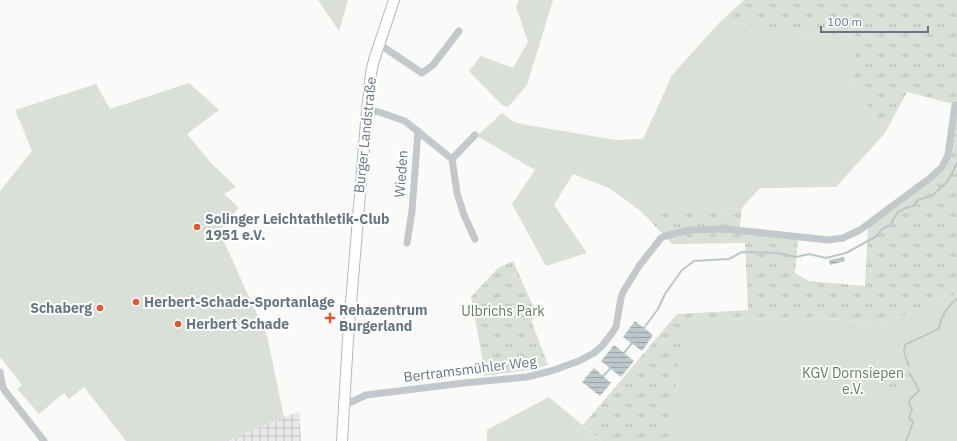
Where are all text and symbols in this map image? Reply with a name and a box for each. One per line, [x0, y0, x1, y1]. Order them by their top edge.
scale bar [821, 8, 928, 34]
text: 100 m [827, 14, 862, 29]
street label: Burger Landstraße [350, 76, 380, 194]
street label: Wieden [390, 150, 412, 198]
place label: Solinger Leichtathletik-Club 1951 e.V. [205, 210, 390, 244]
marker: Solinger Leichtathletik-Club 1951 e.V. [192, 222, 202, 232]
place label: Herbert-Schade-Sportanlage [144, 293, 335, 311]
marker: Herbert-Schade-Sportanlage [131, 297, 141, 307]
place label: Schaberg [30, 299, 92, 317]
place label: Rehazentrum Burgerland [339, 301, 428, 335]
park label: Ulbrichs Park [461, 302, 545, 320]
marker: Schaberg [95, 303, 105, 313]
marker: Rehazentrum Burgerland [324, 312, 336, 324]
place label: Herbert Schade [186, 315, 289, 333]
marker: Herbert Schade [173, 319, 183, 329]
street label: Bertramsmühler Weg [402, 352, 538, 386]
park label: KGV Dornsiepen e.V. [802, 364, 904, 398]

